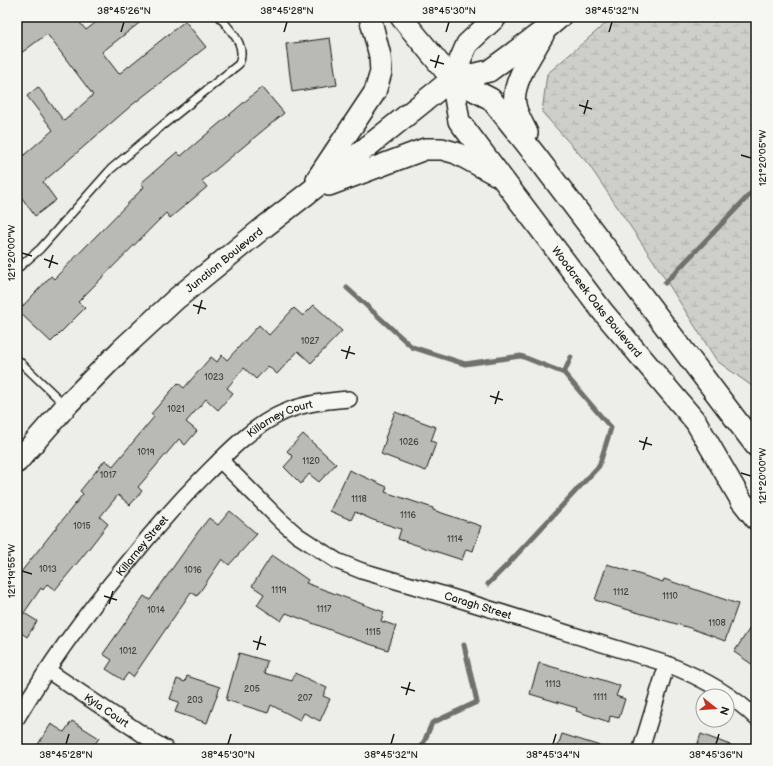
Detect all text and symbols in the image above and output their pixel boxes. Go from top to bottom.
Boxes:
text: 38°45'26"N [97,5,151,17]
text: 38°45'28"N [260,5,314,17]
text: 38°45'30"N [422,5,476,17]
text: 38°45'32"N [585,5,639,17]
text: 121°20'05"W [757,130,769,186]
text: 121°20'00"W [6,225,18,281]
street label: Junction Boulevard [183,225,265,295]
street label: Woodcreek Oaks Boulevard [549,244,645,360]
house number: 1027 [301,336,320,347]
house number: 1023 [204,372,224,383]
street label: Killarney Court [244,397,314,440]
house number: 1021 [167,404,185,415]
house number: 1026 [399,437,419,448]
house number: 1019 [137,447,155,458]
text: 121°20'00"W [757,448,769,504]
house number: 1120 [302,456,320,467]
house number: 1017 [100,470,117,481]
house number: 1118 [351,494,367,505]
house number: 1116 [400,510,416,521]
street label: Killarney Street [113,512,171,579]
house number: 1015 [73,521,91,532]
house number: 1114 [447,534,463,545]
text: 121°19'55"W [6,544,18,598]
house number: 1013 [39,564,57,575]
house number: 1016 [184,565,202,576]
house number: 1119 [271,585,287,596]
house number: 1112 [613,587,630,598]
street label: Caragh Street [443,589,514,622]
house number: 1110 [662,591,678,602]
house number: 1117 [317,604,332,615]
house number: 1014 [147,605,165,616]
house number: 1108 [708,618,726,629]
house number: 1115 [365,627,381,638]
house number: 1012 [119,646,137,657]
house number: 1113 [545,679,561,690]
house number: 205 [244,684,260,695]
north arrow [695,688,735,728]
street label: Kyla Court [82,691,132,730]
house number: 1111 [593,692,607,703]
house number: 207 [297,693,313,704]
house number: 203 [187,695,204,706]
text: N [717,705,732,717]
text: 38°45'28"N [39,749,93,761]
text: 38°45'30"N [201,749,255,761]
text: 38°45'32"N [364,749,418,761]
text: 38°45'34"N [526,749,580,761]
text: 38°45'36"N [689,749,743,761]

